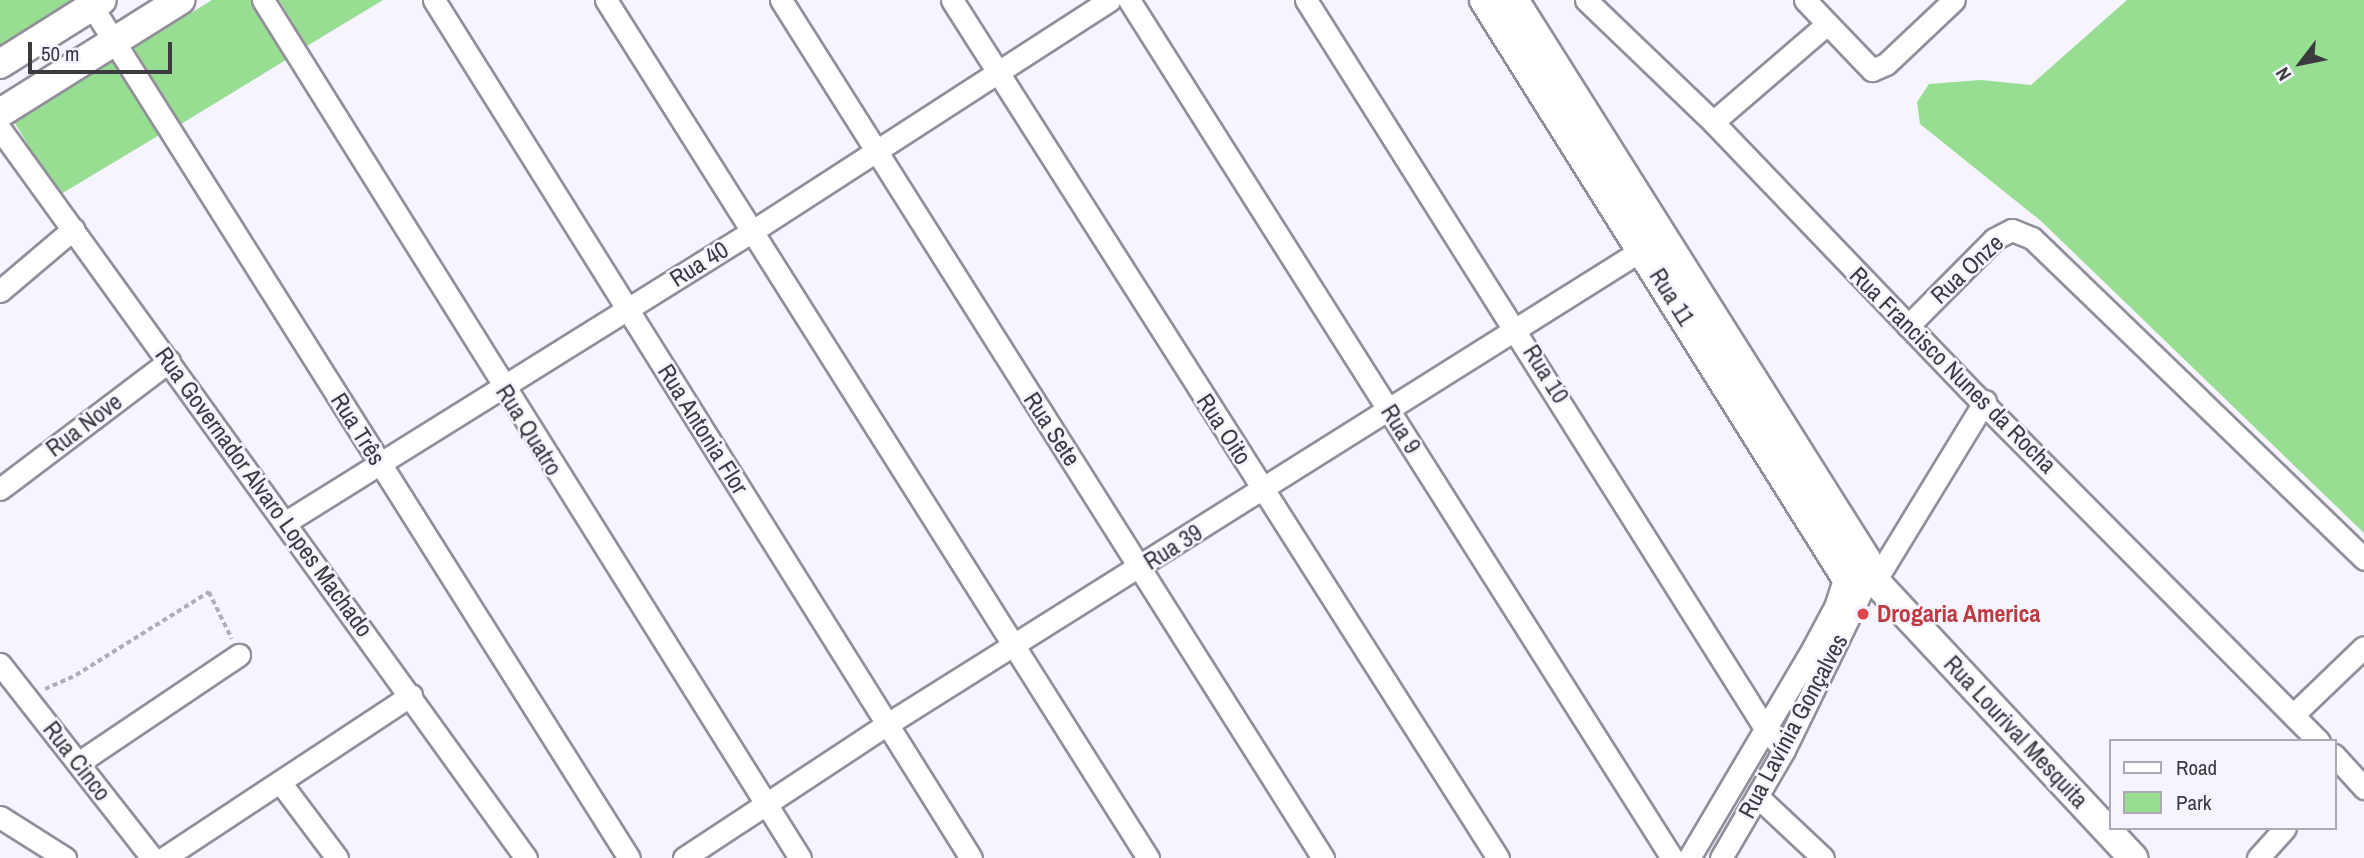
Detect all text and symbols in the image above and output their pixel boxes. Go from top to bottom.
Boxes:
scale bar [32,28,175,72]
north arrow [2266,28,2336,98]
text: 50 m [41,39,79,68]
text: N [2269,62,2297,86]
street label: Rua Onze [1925,228,2009,310]
street label: Rua 40 [664,235,734,293]
street label: Rua Francisco Nunes da Rocha [1844,261,2062,479]
street label: Rua 11 [1643,263,1701,331]
street label: Rua 10 [1517,339,1575,409]
street label: Rua Governador Alvaro Lopes Machado [149,341,379,643]
street label: Rua Antonia Flor [651,358,755,500]
street label: Rua Quatro [490,379,568,481]
street label: Rua Nove [40,387,128,463]
street label: Rua Três [325,387,391,471]
street label: Rua Sete [1018,387,1086,471]
street label: Rua Oito [1190,388,1258,470]
street label: Rua 9 [1375,399,1427,459]
street label: Rua 39 [1138,518,1208,576]
place label: Drogaria America [1877,600,2041,628]
marker: Drogaria America [1855,606,1871,622]
street label: Rua Lavínia Gonçalves [1732,629,1854,823]
street label: Rua Lourival Mesquita [1938,650,2094,814]
street label: Rua Cinco [37,716,117,806]
legend [2108,739,2336,830]
text: Road [2176,753,2217,782]
text: Park [2176,788,2211,817]

